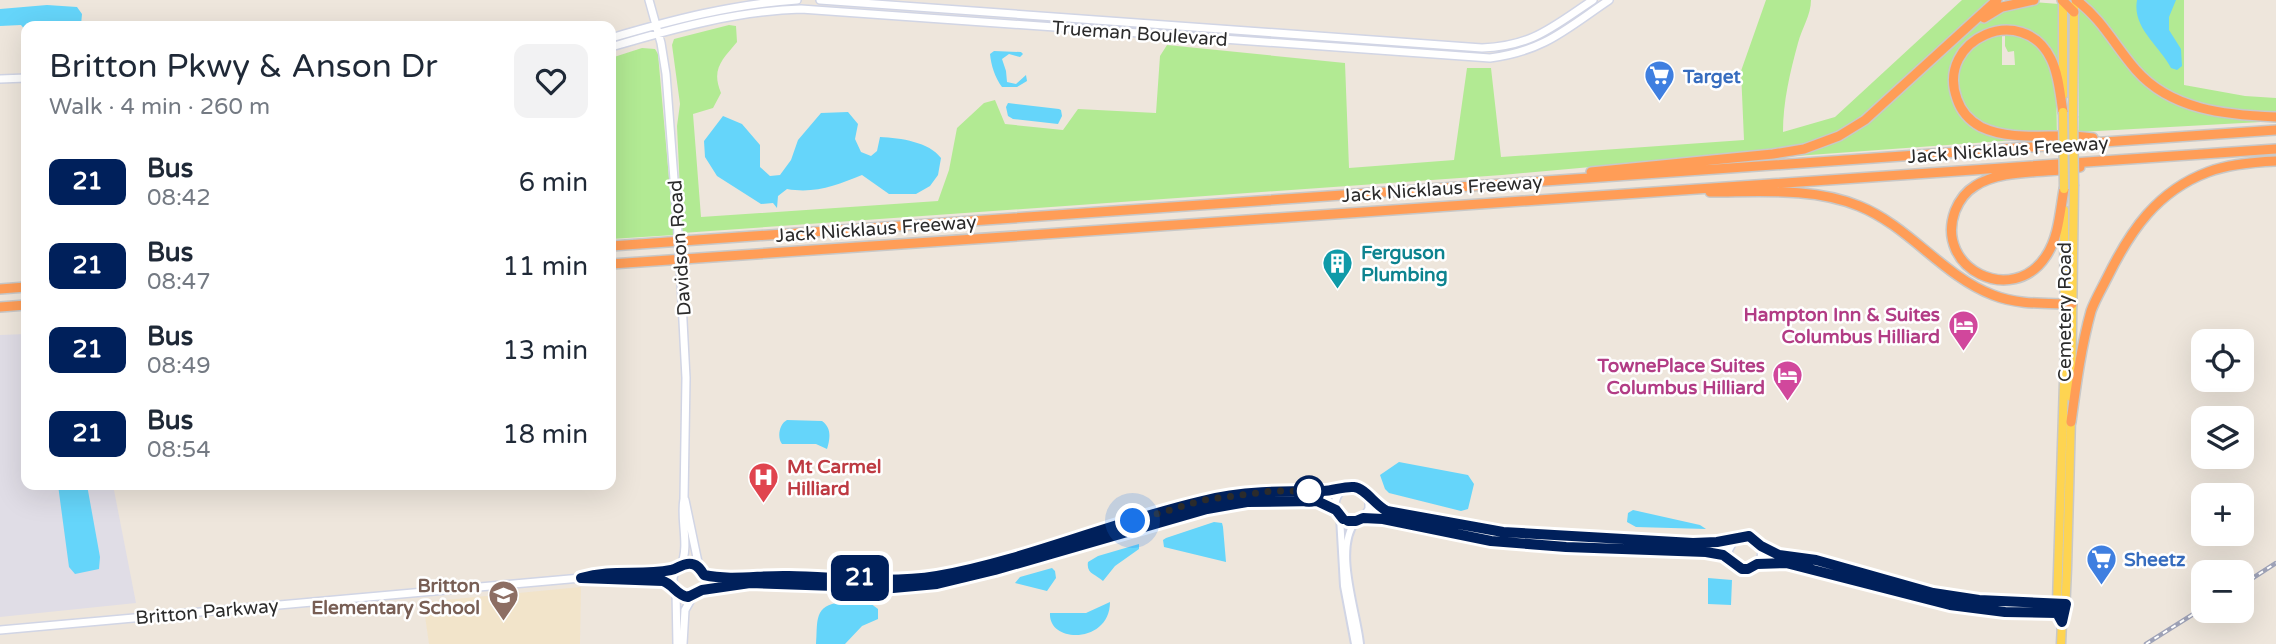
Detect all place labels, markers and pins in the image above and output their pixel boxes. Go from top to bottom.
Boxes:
supermarket icon: Target [1643,59,1677,103]
place label: Target [1682,66,1741,89]
place label: Ferguson Plumbing [1361,242,1448,287]
building icon: Ferguson Plumbing [1321,246,1355,290]
place label: Hampton Inn & Suites Columbus Hilliard [1743,304,1940,348]
hotel icon: Hampton Inn & Suites Columbus Hilliard [1946,308,1980,352]
place label: TownePlace Suites Columbus Hilliard [1596,355,1765,399]
hotel icon: TownePlace Suites Columbus Hilliard [1771,359,1805,403]
place label: Mt Carmel Hilliard [787,456,881,500]
hospital icon: Mt Carmel Hilliard [747,460,781,504]
unlabelled marker [1294,476,1324,506]
supermarket icon: Sheetz [2084,542,2118,586]
place label: Sheetz [2124,549,2186,571]
place label: Britton Elementary School [311,575,480,620]
school or university icon: Britton Elementary School [486,579,520,623]

